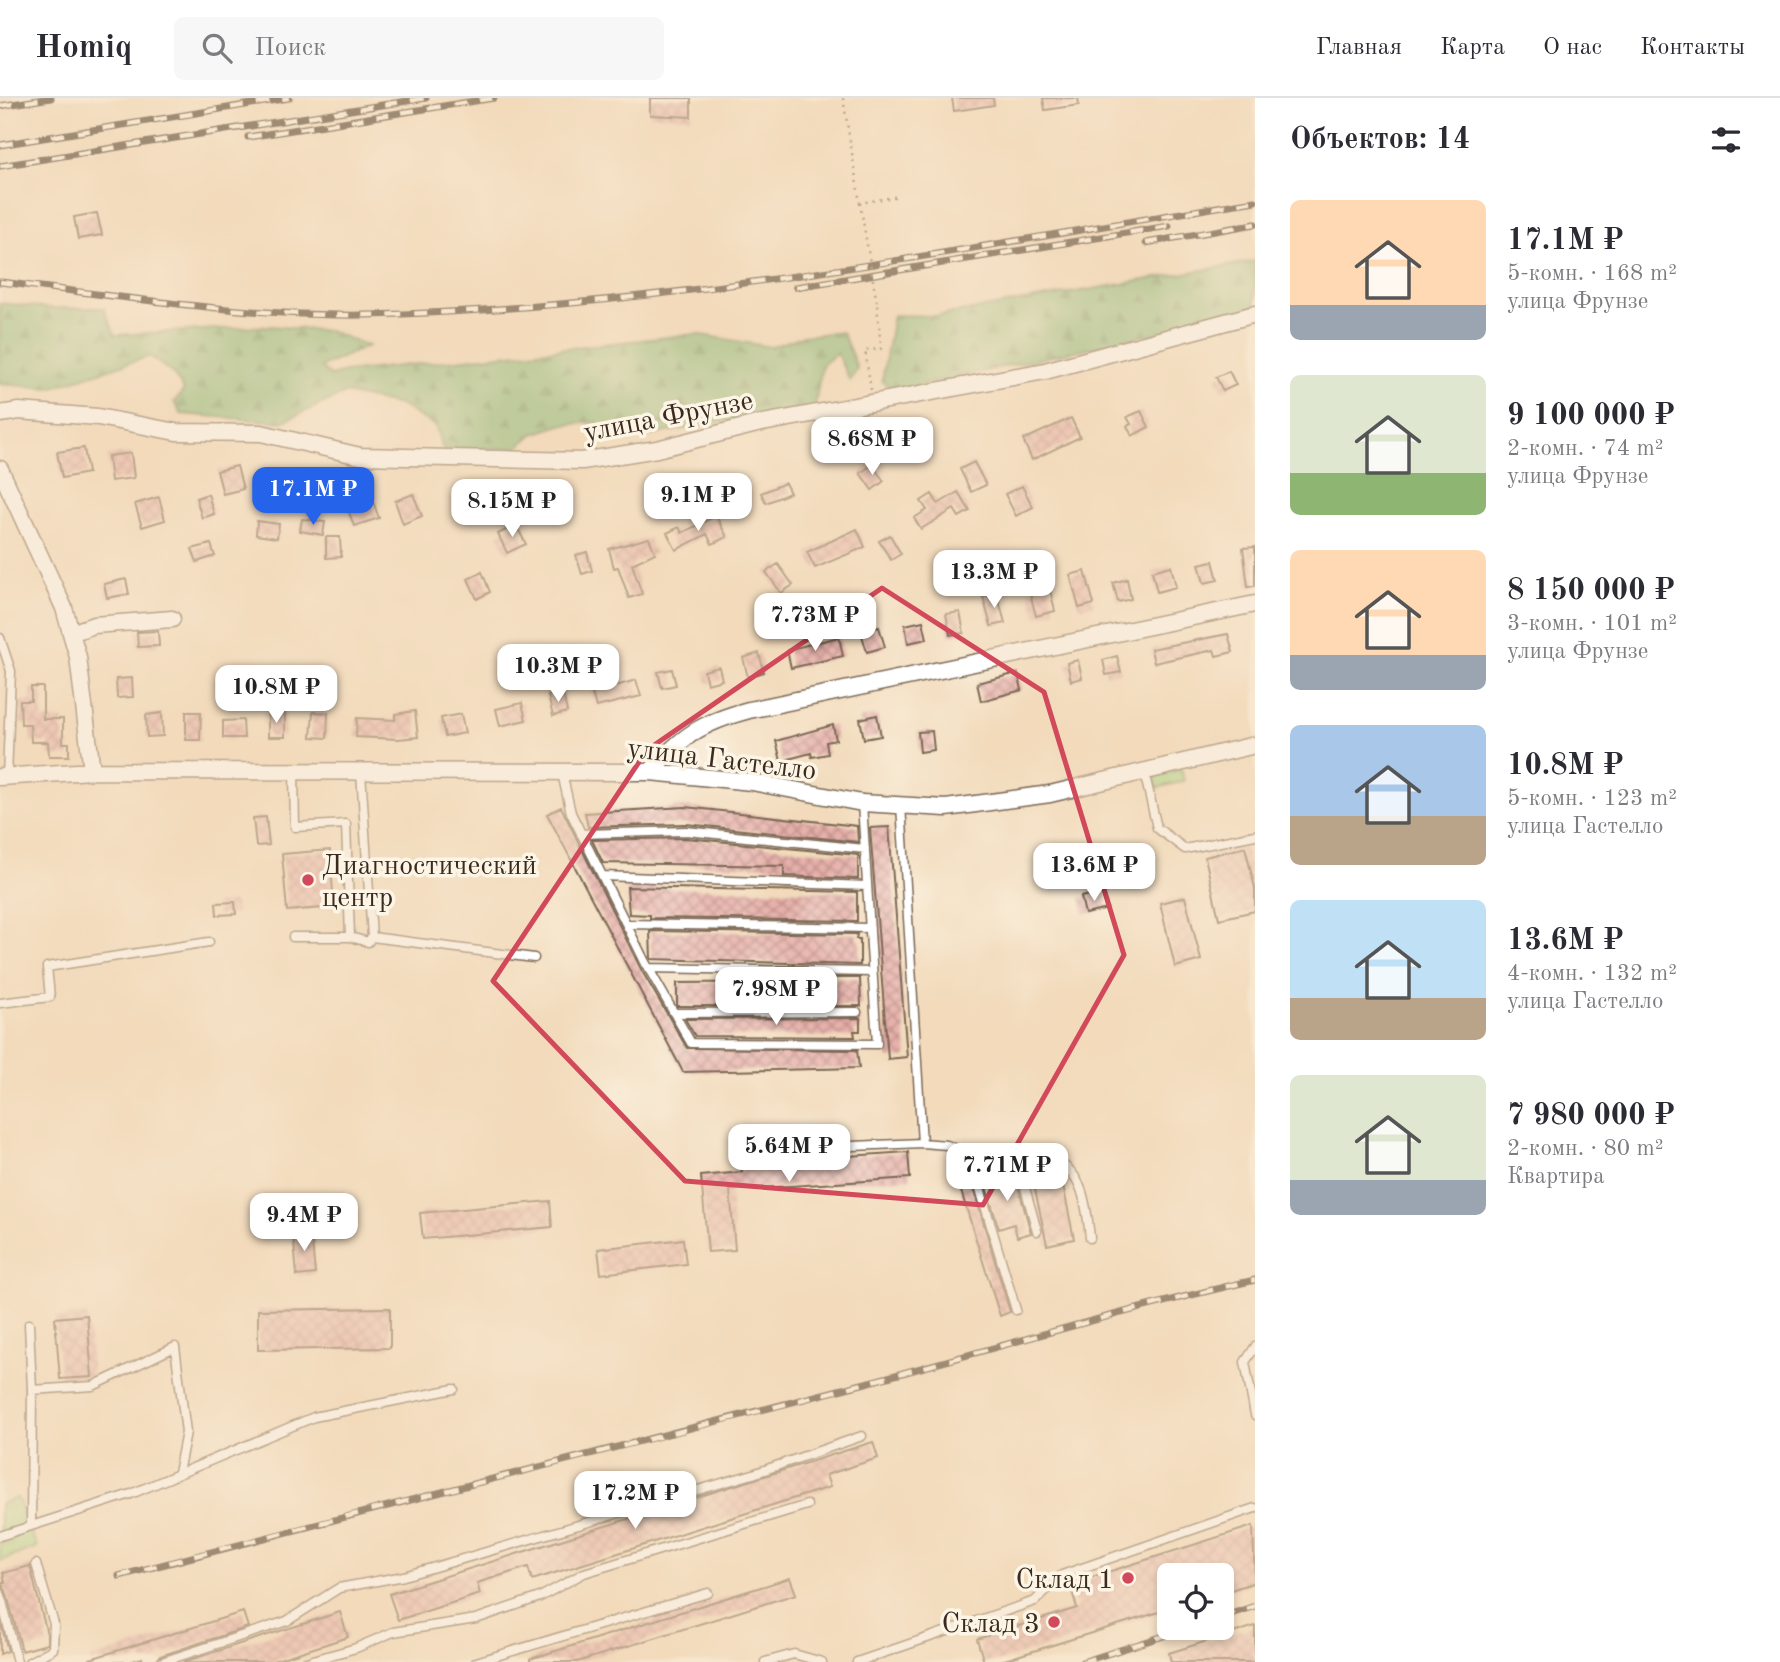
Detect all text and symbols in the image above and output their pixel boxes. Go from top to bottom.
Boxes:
search box [174,17,664,80]
icon: search [198,29,236,67]
text: Homiq [35,32,132,65]
text: Поиск [254,35,326,61]
text: Главная [1316,36,1402,60]
text: Карта [1440,36,1505,60]
text: О нас [1543,36,1602,60]
text: Контакты [1640,36,1745,60]
icon: filters [1707,121,1745,159]
text: Объектов: 14 [1290,125,1470,155]
text: 17.1M ₽ [1507,226,1624,256]
icon: home [1346,228,1430,312]
text: 5-комн. · 168 m² [1507,262,1677,285]
text: улица Фрунзе [1507,290,1648,313]
street label: улица Фрунзе [581,388,756,448]
text: 9 100 000 ₽ [1507,401,1675,431]
icon: home [1346,403,1430,487]
pin: 8.68M ₽ [807,418,937,477]
text: 8.68M ₽ [827,428,917,451]
text: 2-комн. · 74 m² [1507,437,1664,460]
text: улица Фрунзе [1507,465,1648,488]
pin: 17.1M ₽ [248,468,378,527]
pin: 9.1M ₽ [641,474,755,533]
text: 17.1M ₽ [268,478,358,501]
pin: 8.15M ₽ [447,480,577,539]
text: 9.1M ₽ [660,484,736,507]
text: 8.15M ₽ [467,490,557,513]
pin: 13.3M ₽ [929,550,1059,610]
text: 13.3M ₽ [949,561,1039,584]
text: 8 150 000 ₽ [1507,576,1675,606]
icon: home [1346,578,1430,662]
pin: 7.73M ₽ [750,594,880,653]
text: 7.73M ₽ [770,604,860,627]
text: 3-комн. · 101 m² [1507,612,1677,635]
text: улица Фрунзе [1507,640,1648,663]
pin: 10.3M ₽ [493,644,623,704]
text: 10.3M ₽ [513,655,603,678]
pin: 10.8M ₽ [211,666,341,725]
text: 10.8M ₽ [231,676,321,699]
street label: улица Гастелло [625,735,818,786]
text: 10.8M ₽ [1507,751,1624,781]
icon: home [1346,753,1430,837]
text: 5-комн. · 123 m² [1507,787,1677,810]
text: улица Гастелло [1507,815,1663,838]
pin: 13.6M ₽ [1029,844,1159,903]
place label: Диагностический центр [322,853,537,913]
text: 13.6M ₽ [1049,854,1139,877]
marker: Диагностический центр [300,872,316,888]
text: 13.6M ₽ [1507,926,1624,956]
icon: home [1346,928,1430,1012]
text: 4-комн. · 132 m² [1507,962,1677,985]
pin: 7.98M ₽ [711,968,841,1027]
text: 7.98M ₽ [731,978,821,1001]
text: улица Гастелло [1507,990,1663,1013]
text: 7 980 000 ₽ [1507,1101,1675,1131]
icon: home [1346,1103,1430,1187]
pin: 5.64M ₽ [724,1124,854,1184]
text: 5.64M ₽ [744,1135,834,1158]
text: 2-комн. · 80 m² [1507,1137,1664,1160]
pin: 7.71M ₽ [942,1144,1072,1203]
text: 7.71M ₽ [962,1154,1052,1177]
text: Квартира [1507,1165,1605,1188]
pin: 9.4M ₽ [247,1194,361,1253]
text: 9.4M ₽ [266,1204,342,1227]
pin: 17.2M ₽ [570,1472,700,1531]
text: 17.2M ₽ [590,1482,680,1505]
map controls [1157,1563,1234,1640]
button: locate [1157,1563,1234,1640]
place label: Склад 1 [1015,1567,1114,1595]
marker: Склад 1 [1120,1570,1136,1586]
place label: Склад 3 [941,1611,1040,1639]
marker: Склад 3 [1046,1614,1062,1630]

